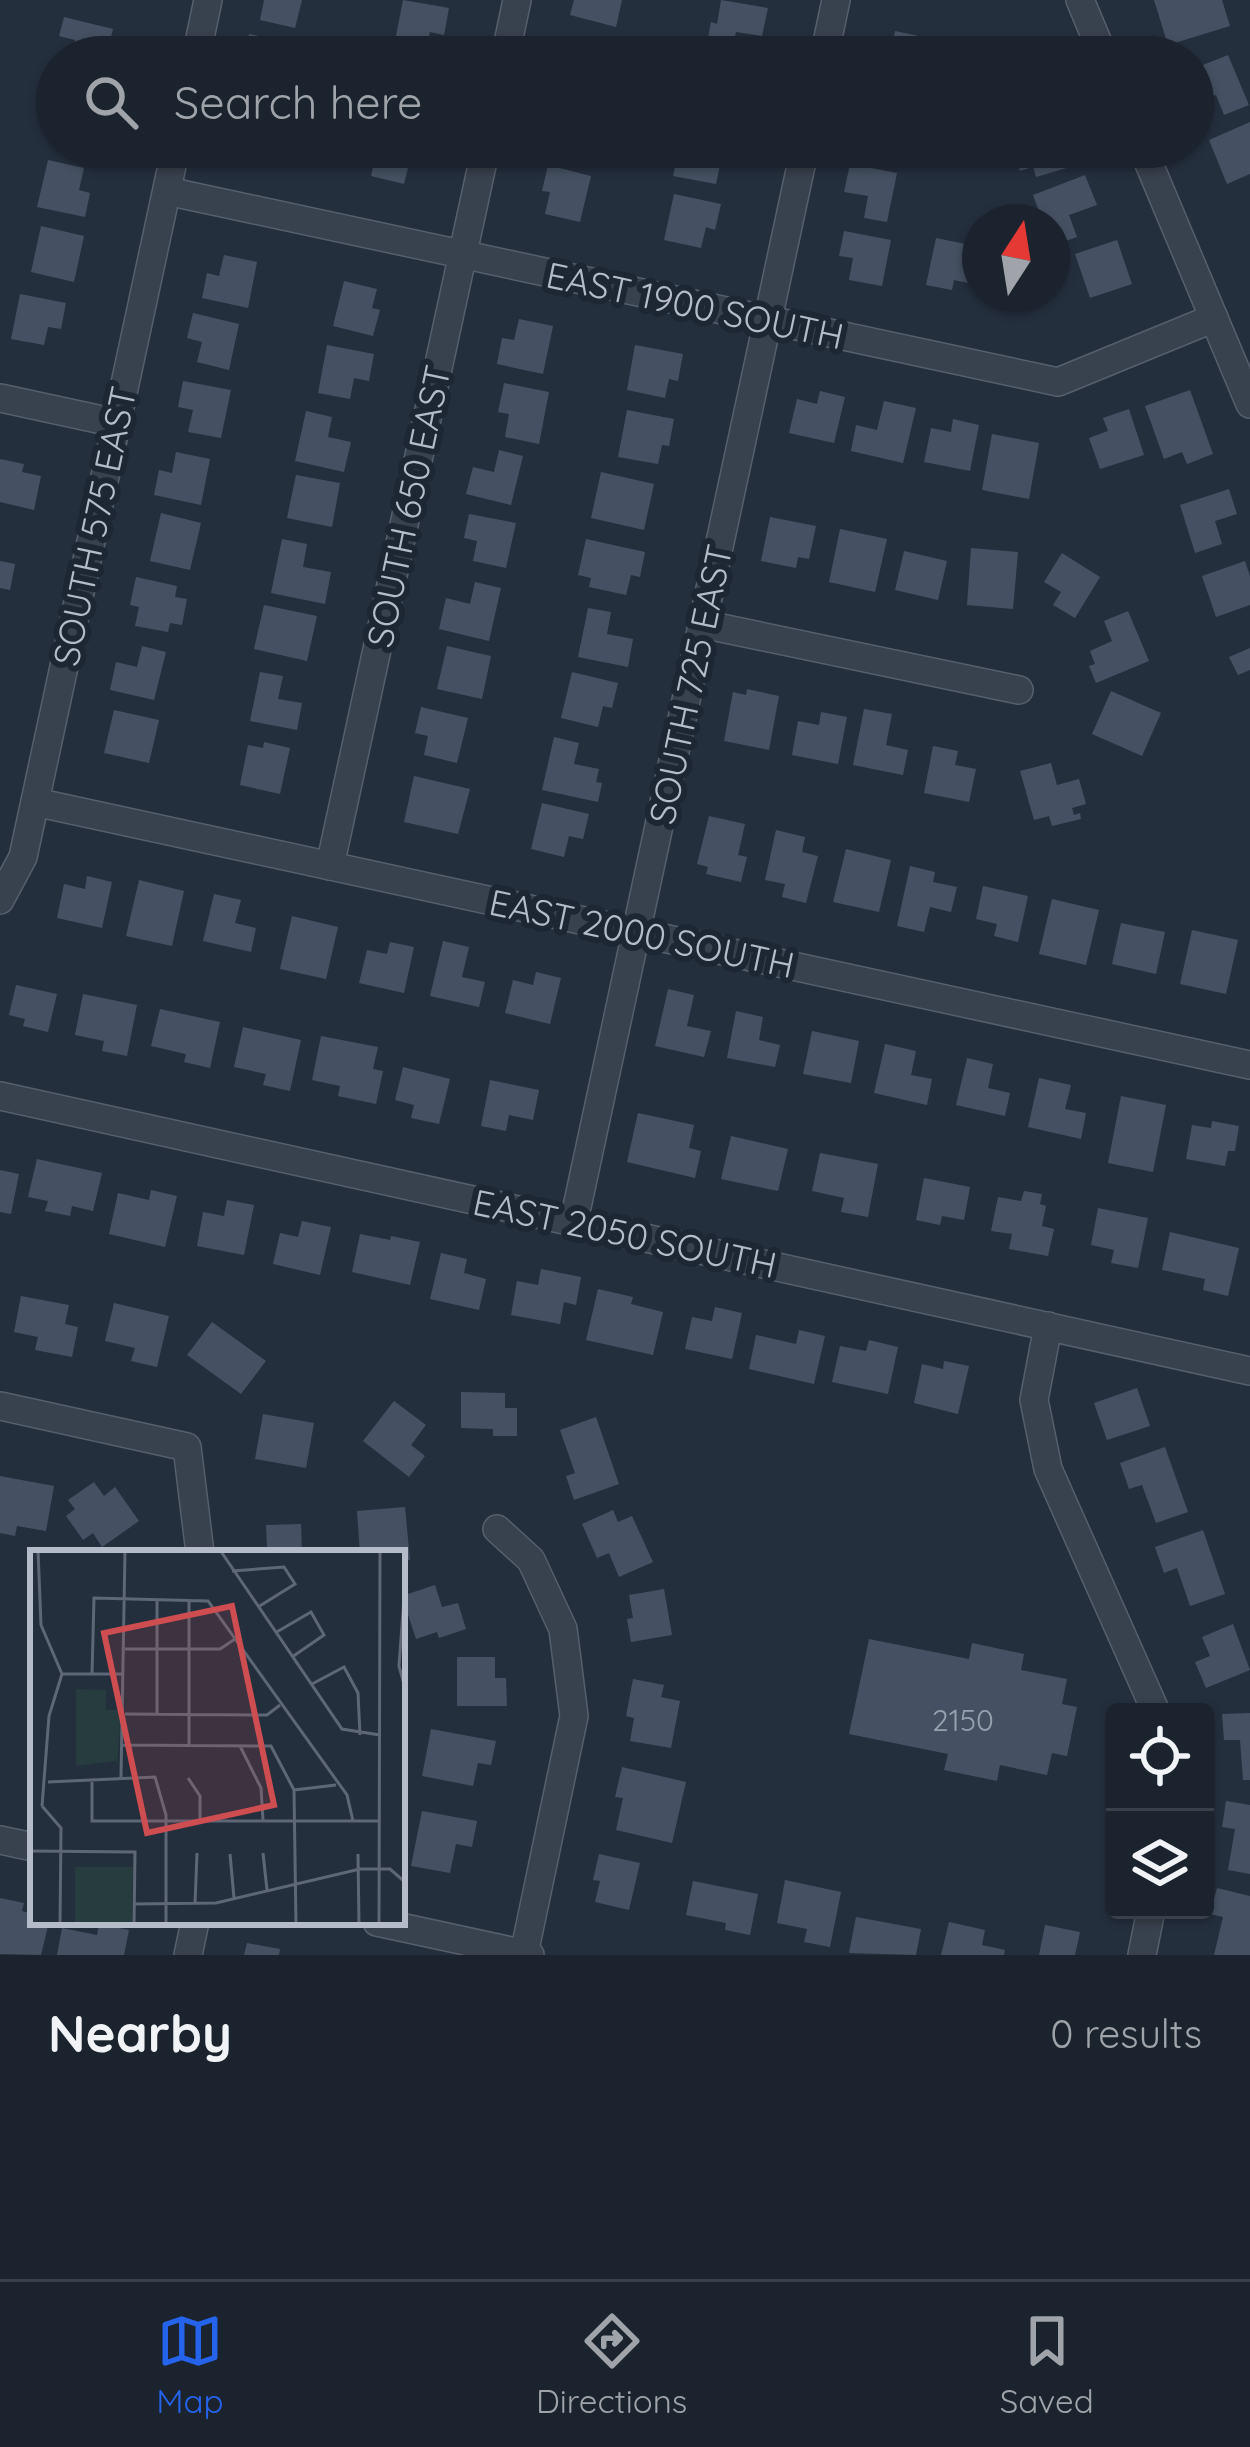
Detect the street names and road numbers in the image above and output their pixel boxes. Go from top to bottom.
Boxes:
street label: EAST 1900 SOUTH [542,252,848,358]
street label: SOUTH 650 EAST [356,361,460,651]
street label: SOUTH 575 EAST [42,382,146,670]
street label: SOUTH 725 EAST [638,540,742,828]
street label: EAST 2000 SOUTH [485,879,799,987]
street label: EAST 2050 SOUTH [469,1179,781,1287]

